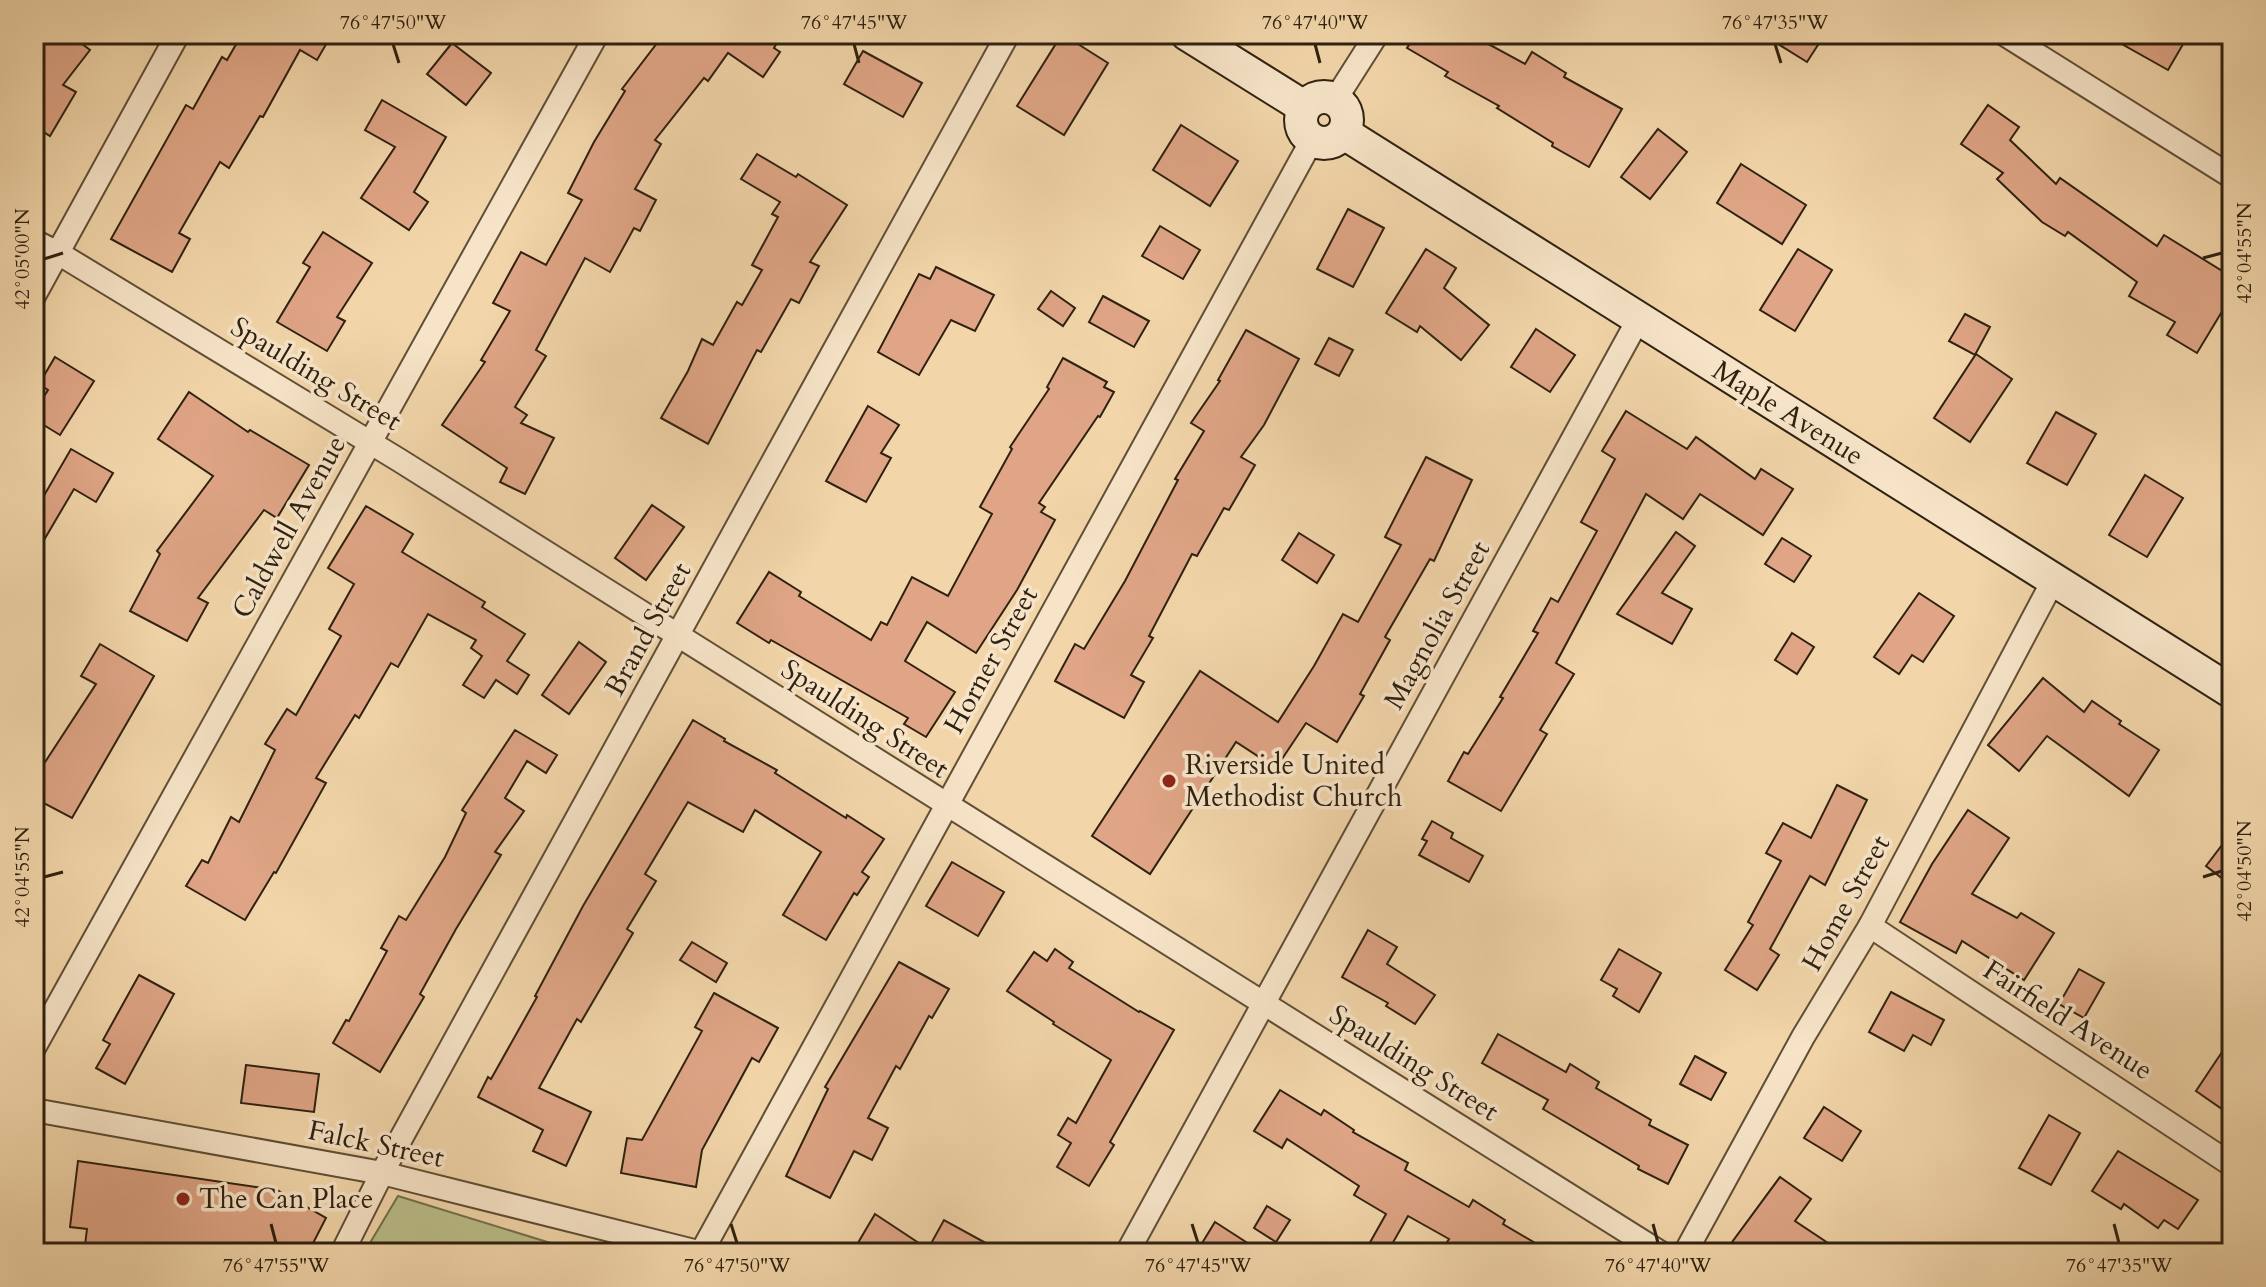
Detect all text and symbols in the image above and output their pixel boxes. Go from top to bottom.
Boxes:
text: 76°47'50"W [340,9,447,36]
text: 76°47'45"W [801,9,908,36]
text: 76°47'40"W [1262,9,1369,36]
text: 76°47'35"W [1722,9,1829,36]
text: 42°04'55"N [2231,202,2258,304]
text: 42°05'00"N [9,208,36,310]
street label: Spaulding Street [224,308,409,440]
street label: Maple Avenue [1705,351,1871,475]
street label: Caldwell Avenue [223,429,355,625]
street label: Magnolia Street [1375,534,1499,716]
street label: Brand Street [596,555,700,703]
street label: Horner Street [935,580,1047,740]
street label: Spaulding Street [774,651,956,788]
place label: Riverside United Methodist Church [1185,746,1402,816]
marker: Riverside United Methodist Church [1160,772,1178,790]
text: 42°04'50"N [2231,820,2258,922]
text: 42°04'55"N [9,826,36,928]
street label: Home Street [1793,828,1899,978]
street label: Fairfield Avenue [1976,951,2160,1089]
street label: Spaulding Street [1322,996,1506,1130]
street label: Falck Street [305,1111,448,1177]
place label: The Can Place [199,1180,373,1218]
marker: The Can Place [174,1190,192,1208]
text: 76°47'55"W [223,1252,330,1279]
text: 76°47'50"W [684,1252,791,1279]
text: 76°47'45"W [1145,1252,1252,1279]
text: 76°47'40"W [1605,1252,1712,1279]
text: 76°47'35"W [2066,1252,2173,1279]

